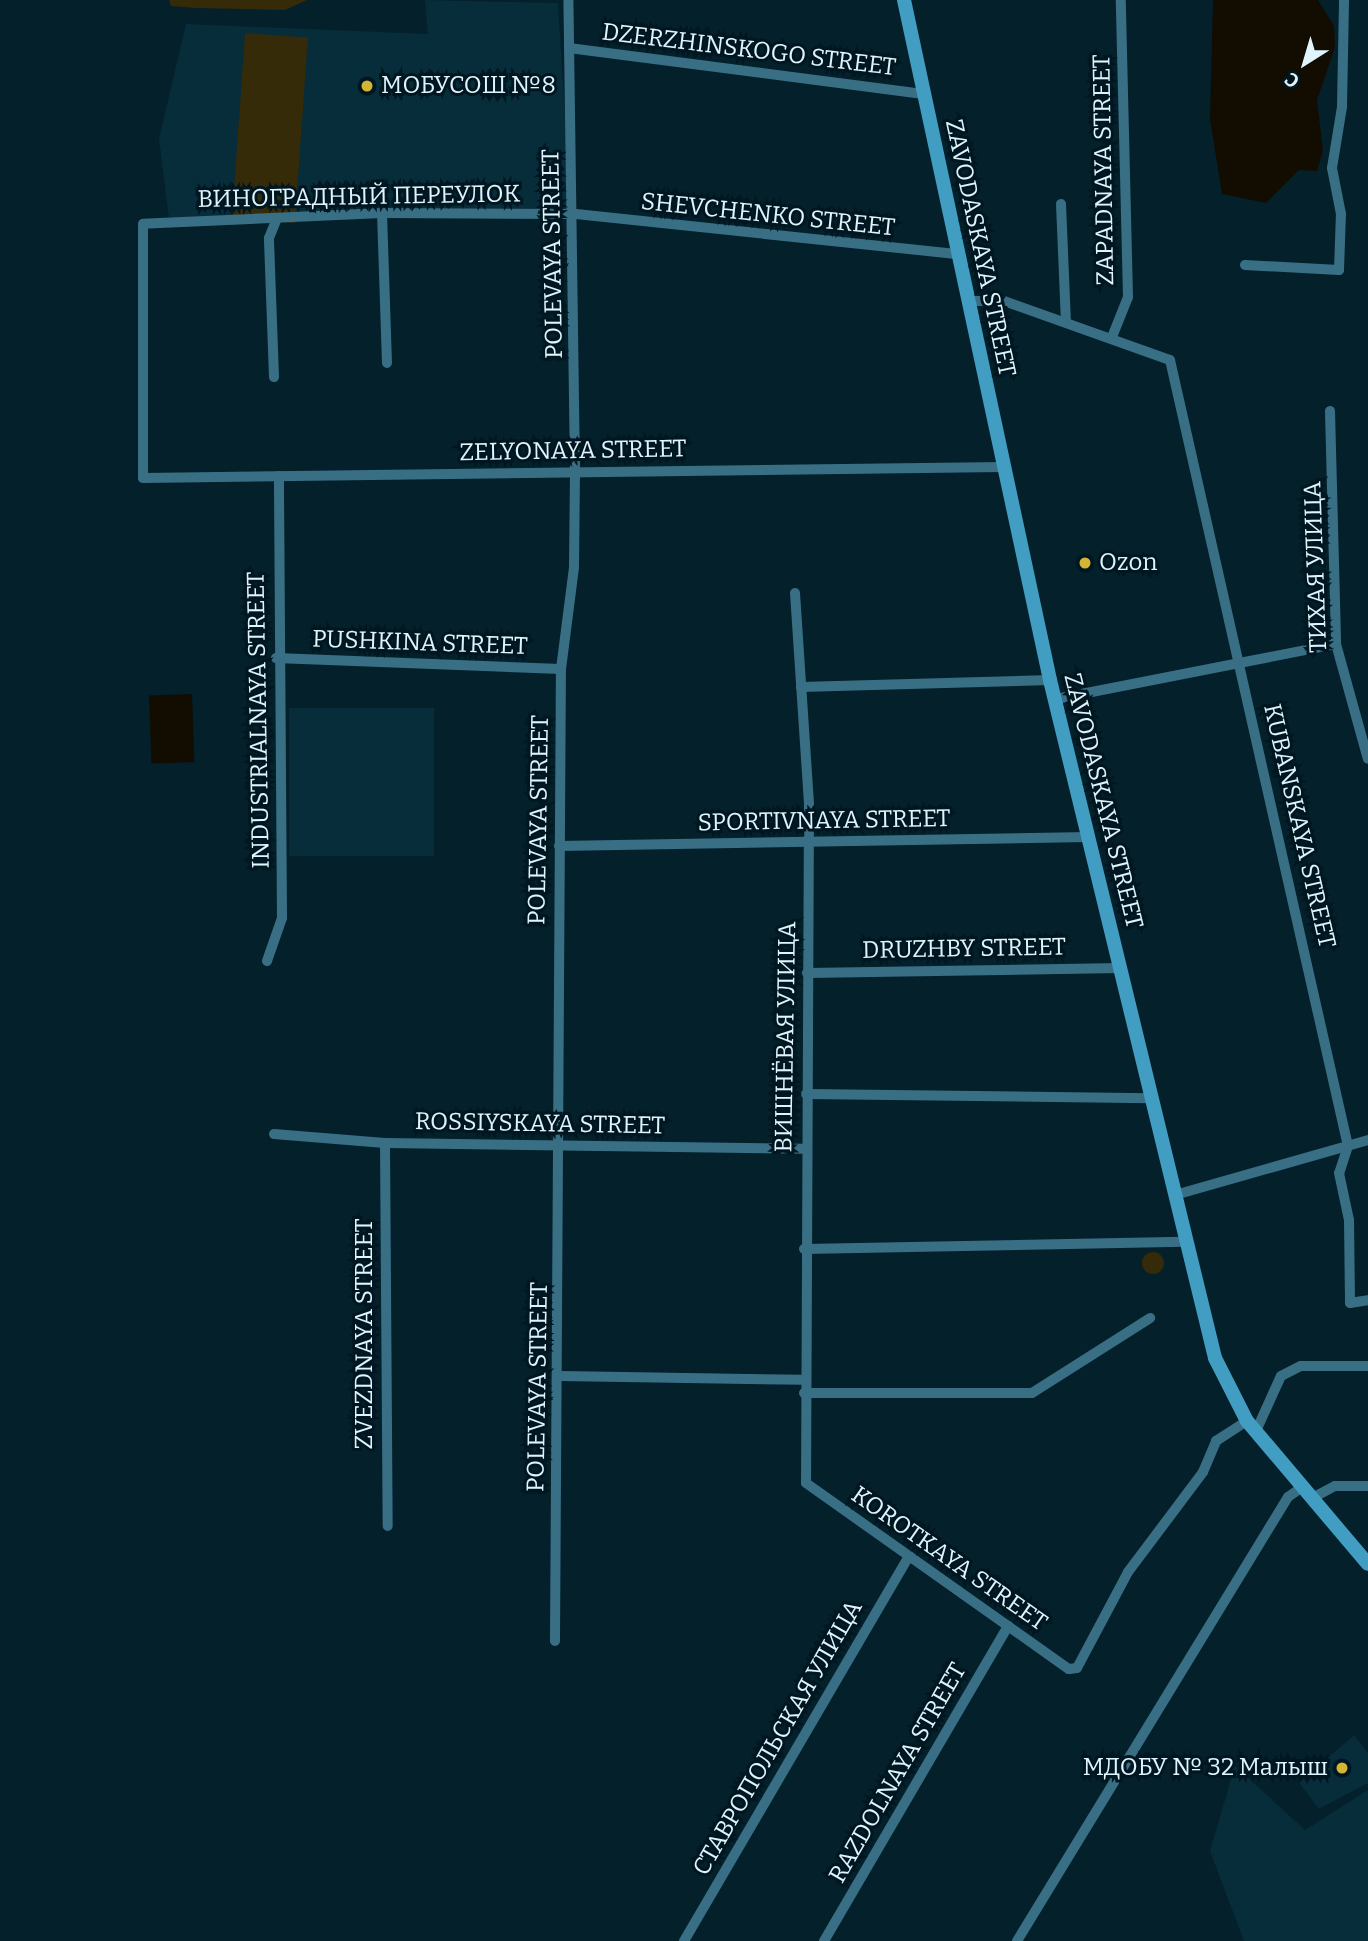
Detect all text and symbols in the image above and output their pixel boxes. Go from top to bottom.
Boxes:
street label: DZERZHINSKOGO STREET [600,18,898,82]
north arrow [1270,28,1340,98]
street label: ZAPADNAYA STREET [1088,54,1120,286]
text: С [1280,67,1304,93]
place label: МОБУСОШ №8 [381,72,556,100]
marker: МОБУСОШ №8 [359,78,375,94]
street label: ZAVODASKAYA STREET [939,117,1021,379]
street label: POLEVAYA STREET [537,149,569,359]
street label: ВИНОГРАДНЫЙ ПЕРЕУЛОК [197,180,521,214]
street label: SHEVCHENKO STREET [639,187,897,243]
street label: ZELYONAYA STREET [459,435,687,467]
street label: ТИХАЯ УЛИЦА [1299,481,1333,653]
place label: Ozon [1099,549,1157,577]
marker: Ozon [1077,555,1093,571]
street label: INDUSTRIALNAYA STREET [242,571,276,869]
street label: PUSHKINA STREET [312,625,528,661]
street label: ZAVODASKAYA STREET [1057,670,1149,932]
street label: KUBANSKAYA STREET [1257,701,1341,951]
street label: POLEVAYA STREET [523,715,555,925]
street label: SPORTIVNAYA STREET [697,804,951,838]
street label: ВИШНЁВАЯ УЛИЦА [770,921,802,1153]
street label: DRUZHBY STREET [862,933,1066,965]
street label: ROSSIYSKAYA STREET [415,1107,665,1141]
street label: ZVEZDNAYA STREET [351,1219,379,1449]
street label: POLEVAYA STREET [522,1282,554,1492]
street label: KOROTKAYA STREET [846,1481,1052,1637]
street label: СТАВРОПОЛЬСКАЯ УЛИЦА [687,1595,869,1881]
street label: RAZDOLNAYA STREET [823,1658,973,1888]
place label: МДОБУ № 32 Малыш [1083,1754,1328,1782]
marker: МДОБУ № 32 Малыш [1334,1760,1350,1776]

